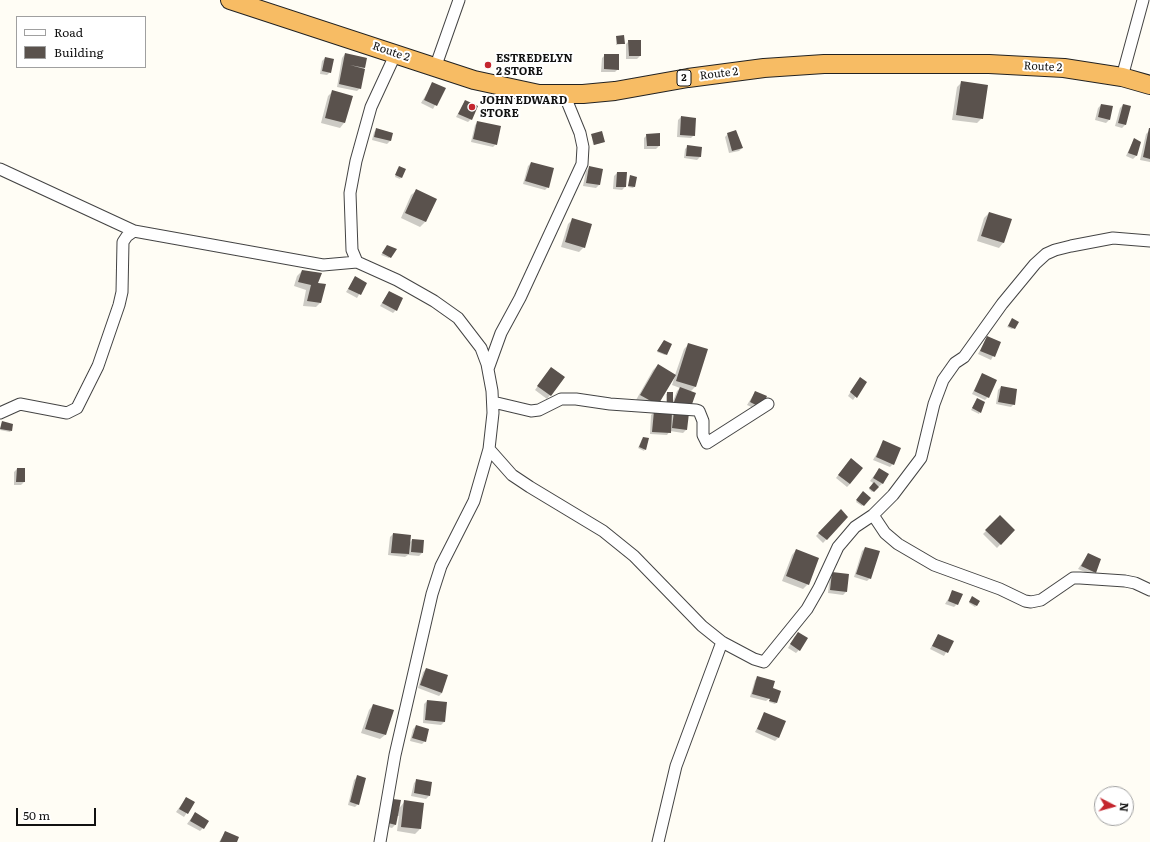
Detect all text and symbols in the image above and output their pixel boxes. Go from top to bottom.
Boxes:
legend [16,16,146,68]
text: Road [54,23,83,41]
street label: Route 2 [371,39,411,65]
text: Building [54,43,103,61]
place label: ESTREDELYN 2 STORE [496,52,573,78]
street label: Route 2 [1023,59,1063,75]
marker: ESTREDELYN 2 STORE [483,60,493,70]
street label: Route 2 [699,65,739,83]
road number: 2 [677,70,691,86]
place label: JOHN EDWARD STORE [480,94,567,120]
marker: JOHN EDWARD STORE [467,102,477,112]
north arrow [1094,786,1134,826]
scale bar [18,800,98,826]
text: N [1117,802,1133,813]
text: 50 m [23,806,50,824]

